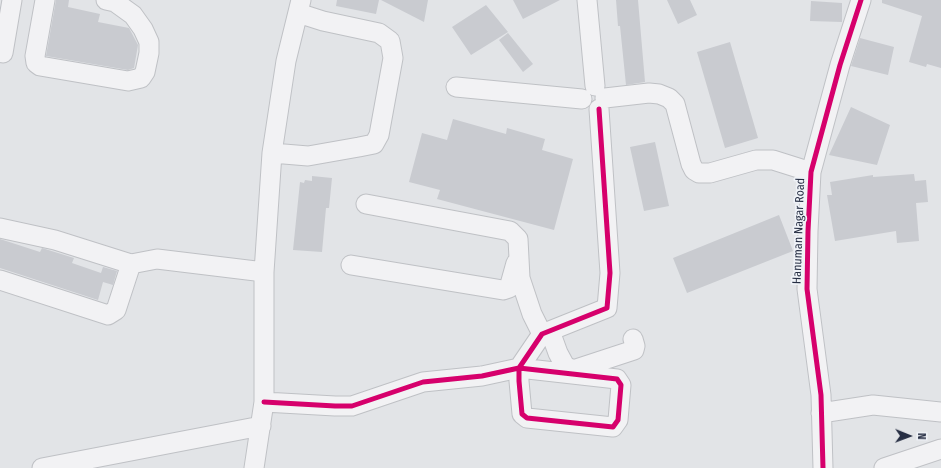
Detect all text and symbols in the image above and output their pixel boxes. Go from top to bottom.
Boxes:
street label: Hanuman Nagar Road [790,178,808,284]
north arrow [889,416,929,456]
text: N [915,433,928,440]

